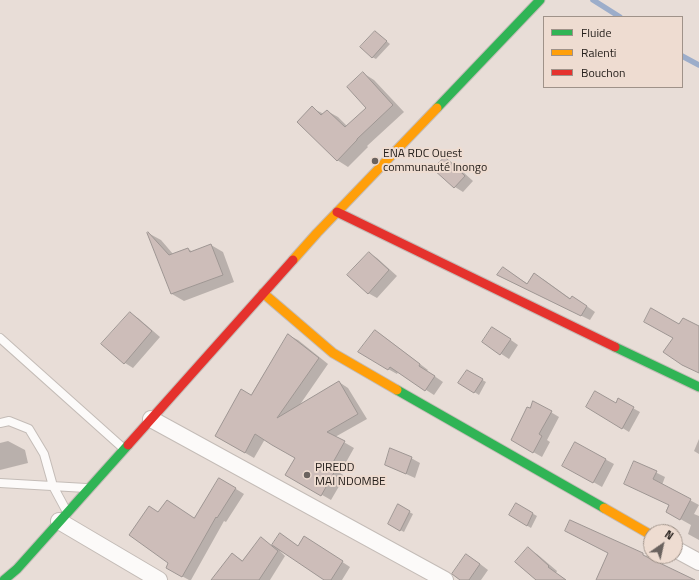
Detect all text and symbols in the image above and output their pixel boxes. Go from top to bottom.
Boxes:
legend [543,16,683,88]
text: Fluide [581,23,612,42]
text: Ralenti [581,43,616,62]
text: Bouchon [581,63,626,82]
place label: ENA RDC Ouest communauté Inongo [383,147,487,175]
marker: ENA RDC Ouest communauté Inongo [370,156,380,166]
place label: PIREDD MAI NDOMBE [315,461,386,489]
marker: PIREDD MAI NDOMBE [302,470,312,480]
north arrow [643,524,683,564]
text: N [662,526,677,544]

